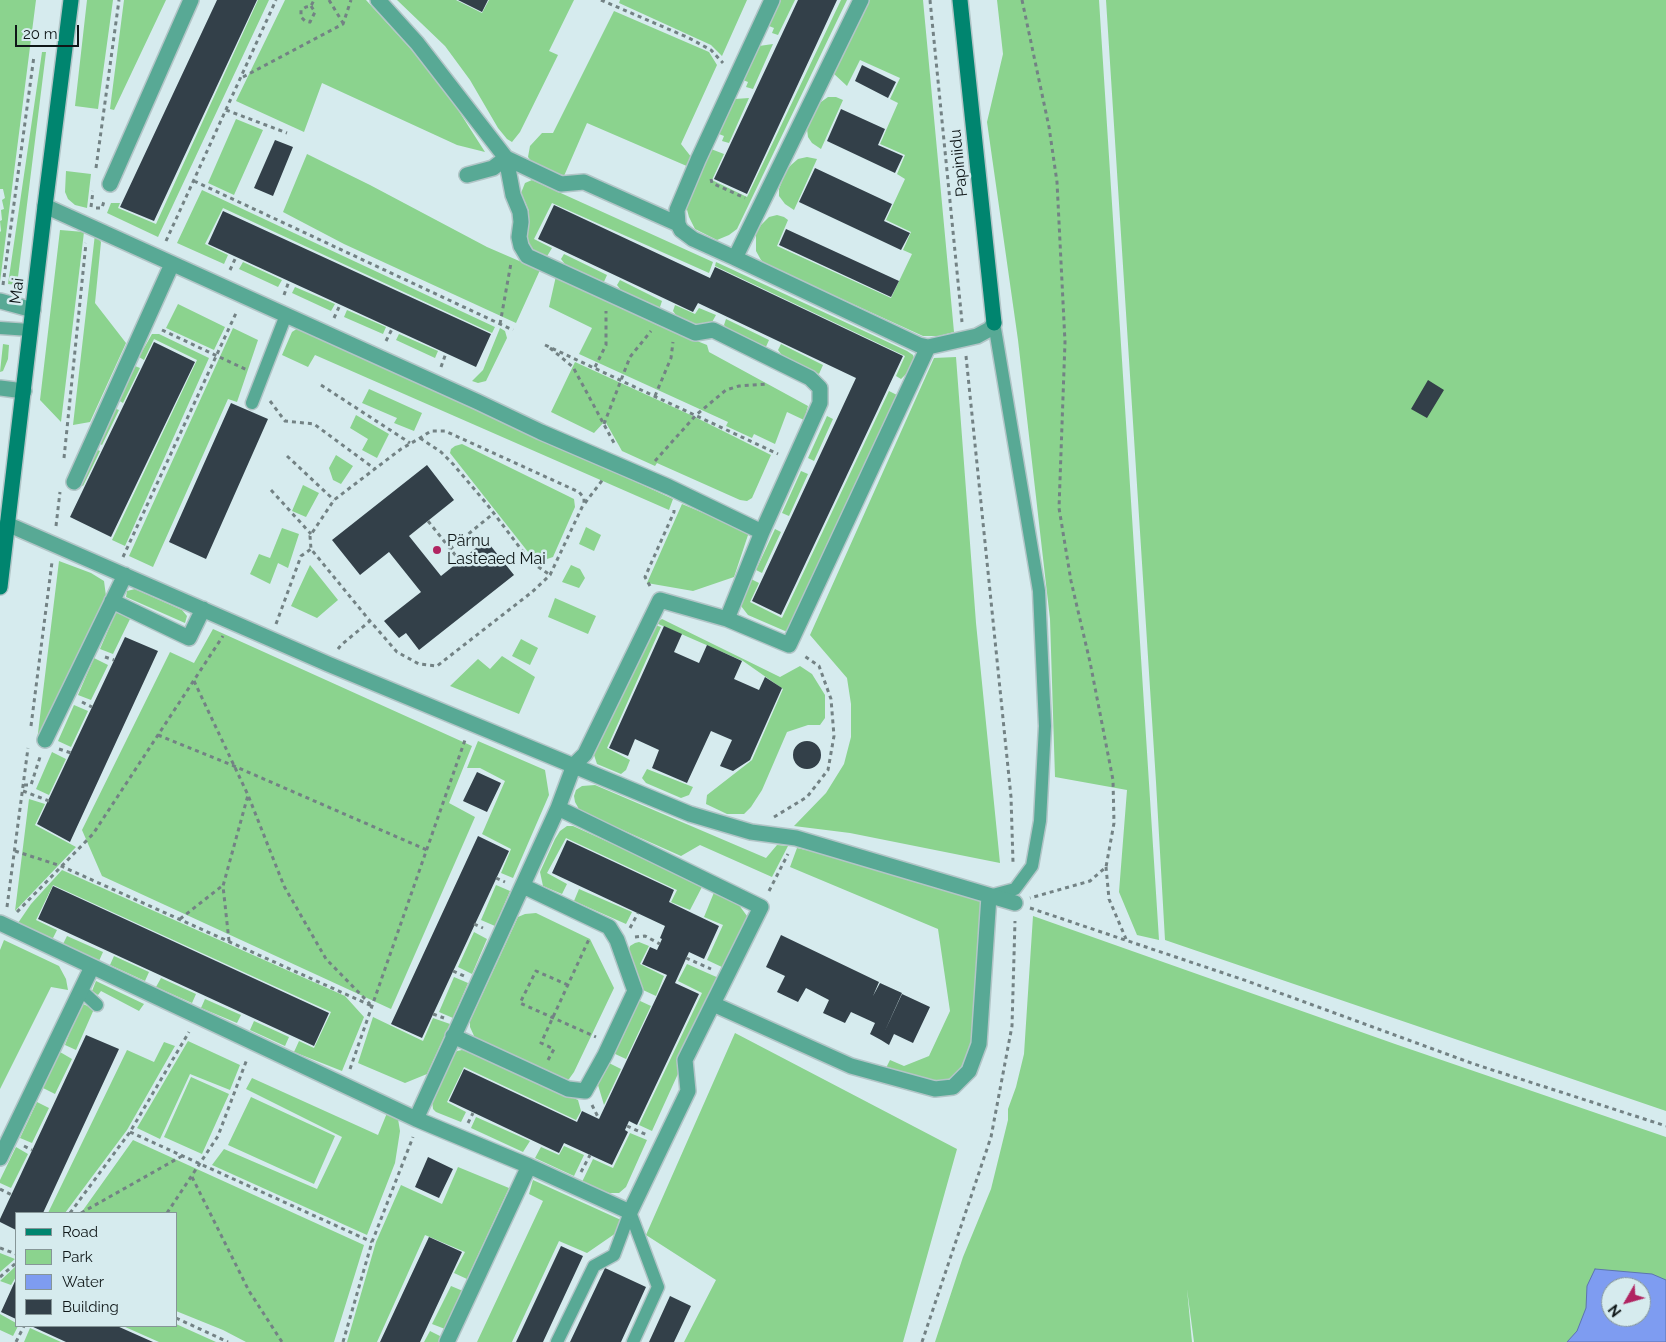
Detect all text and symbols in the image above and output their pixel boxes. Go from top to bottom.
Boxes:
scale bar [18,15,81,47]
text: 20 m [23,25,58,43]
street label: Papiniidu [946,128,972,198]
street label: Mai [6,277,28,305]
place label: Pärnu Lasteaed Mai [447,531,546,569]
marker: Pärnu Lasteaed Mai [431,544,443,556]
legend [15,1212,178,1327]
text: Road [62,1223,98,1241]
text: Park [62,1248,93,1266]
text: Water [62,1273,104,1291]
north arrow [1601,1277,1651,1327]
text: Building [62,1298,119,1316]
text: N [1605,1301,1625,1320]

